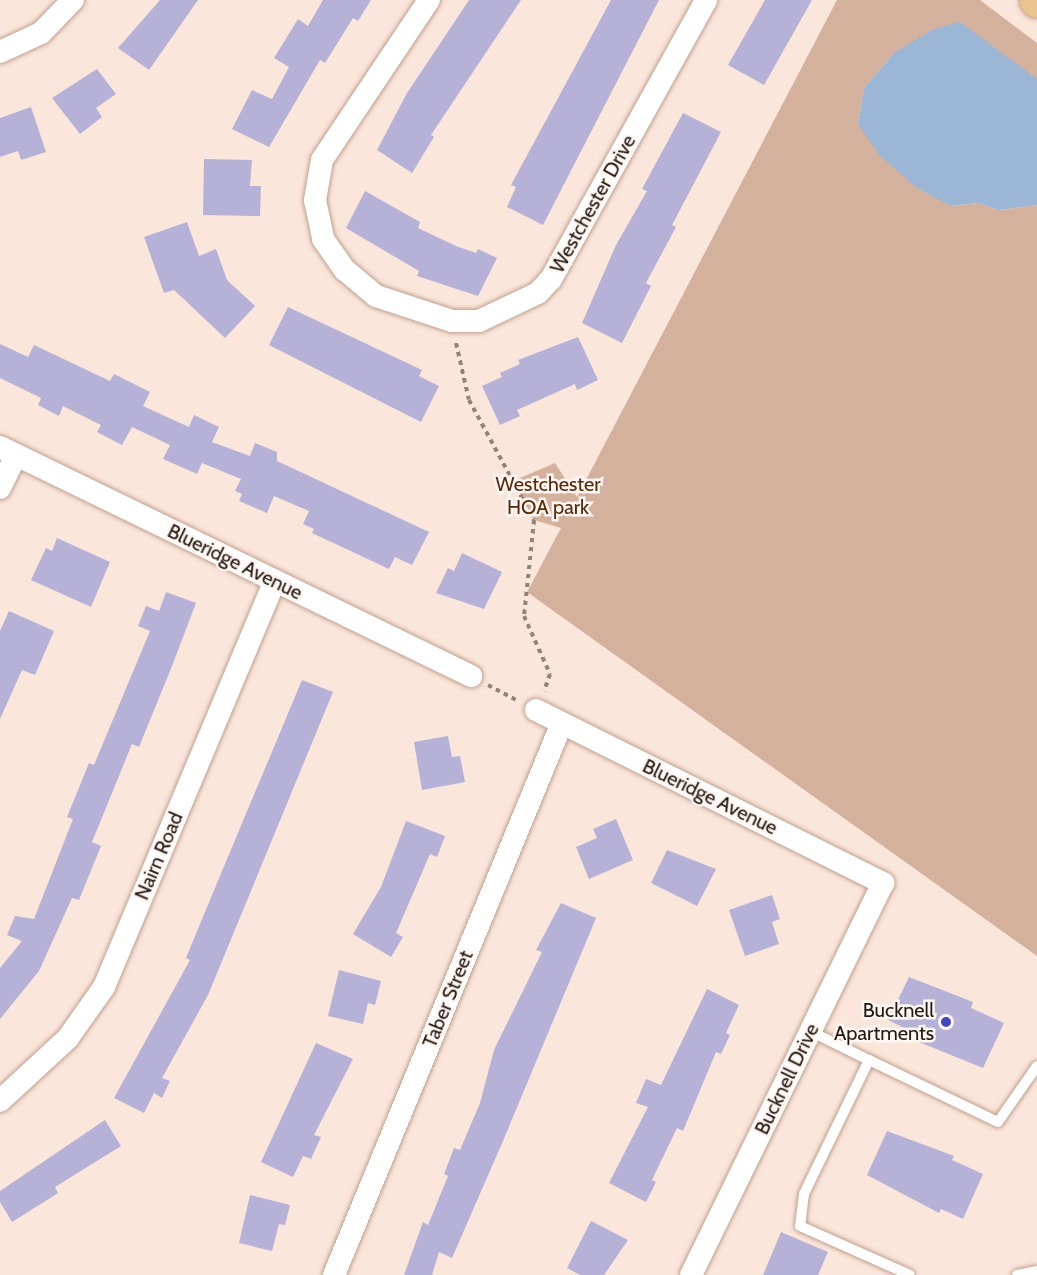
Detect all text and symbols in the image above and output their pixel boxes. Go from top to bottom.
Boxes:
street label: Westchester Drive [545,131,641,277]
park label: Westchester HOA park [496,473,600,520]
street label: Blueridge Avenue [164,519,306,605]
street label: Blueridge Avenue [639,754,781,840]
street label: Nairn Road [130,808,188,904]
street label: Taber Street [418,947,478,1051]
place label: Bucknell Apartments [834,999,934,1046]
marker: Bucknell Apartments [939,1015,953,1029]
street label: Bucknell Drive [750,1020,824,1138]

